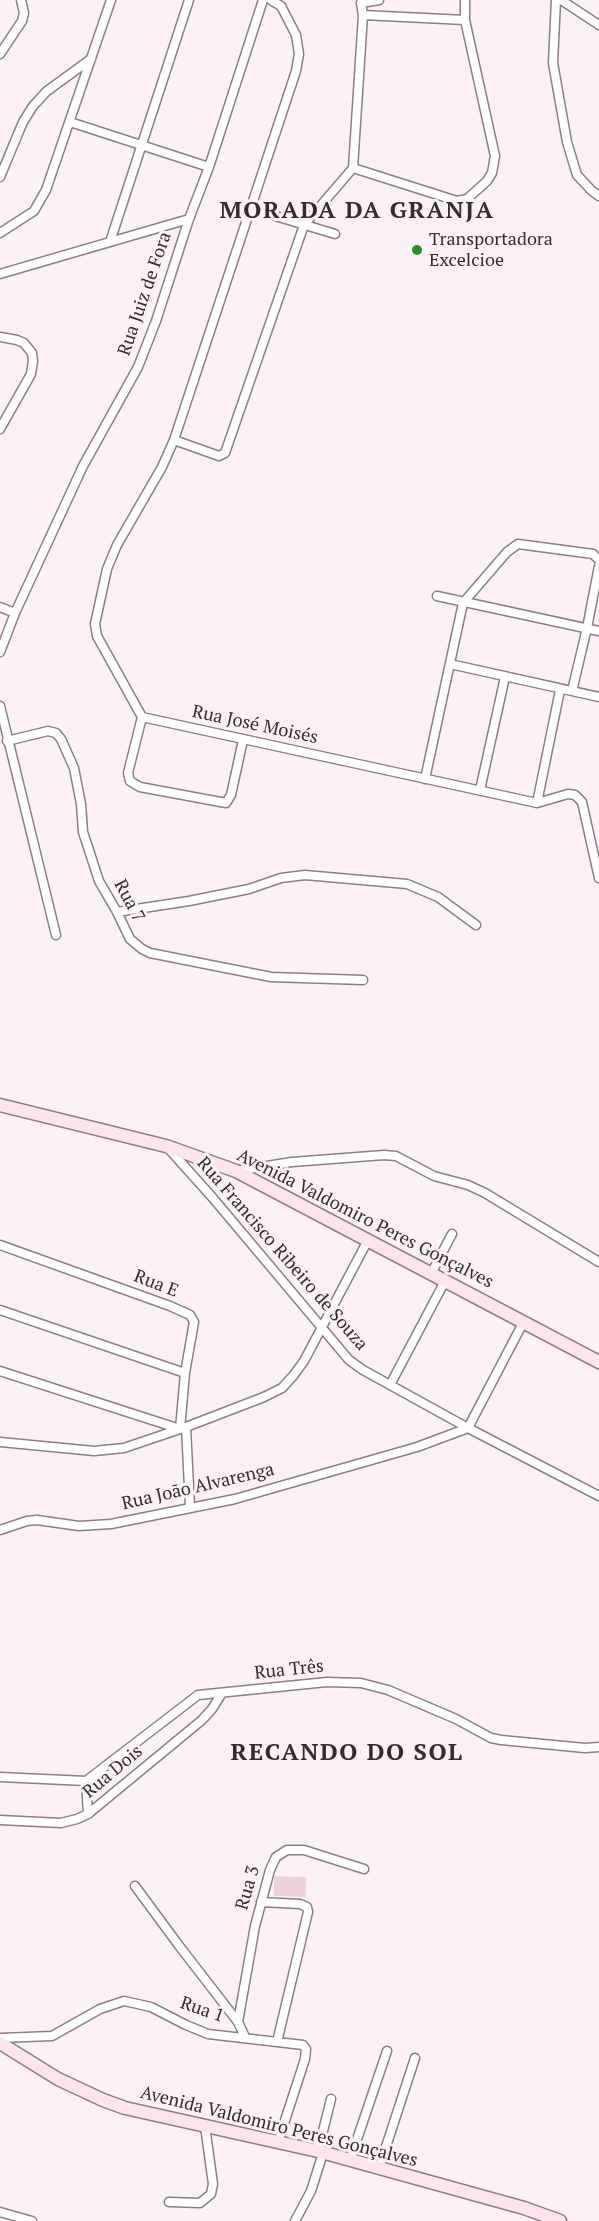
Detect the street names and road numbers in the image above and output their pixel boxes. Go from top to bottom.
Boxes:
street label: Rua Juiz de Fora [114,229,176,359]
street label: Rua José Moisés [190,701,320,749]
street label: Rua 7 [109,876,149,926]
street label: Avenida Valdomiro Peres Gonçalves [233,1145,497,1293]
street label: Rua Francisco Ribeiro de Souza [192,1153,372,1355]
street label: Rua E [131,1266,181,1302]
street label: Rua João Alvarenga [120,1459,276,1515]
street label: Rua Três [253,1656,325,1684]
street label: Rua Dois [79,1741,147,1803]
street label: Rua 3 [231,1863,265,1913]
street label: Rua 1 [177,1992,227,2028]
street label: Avenida Valdomiro Peres Gonçalves [138,2082,420,2172]

